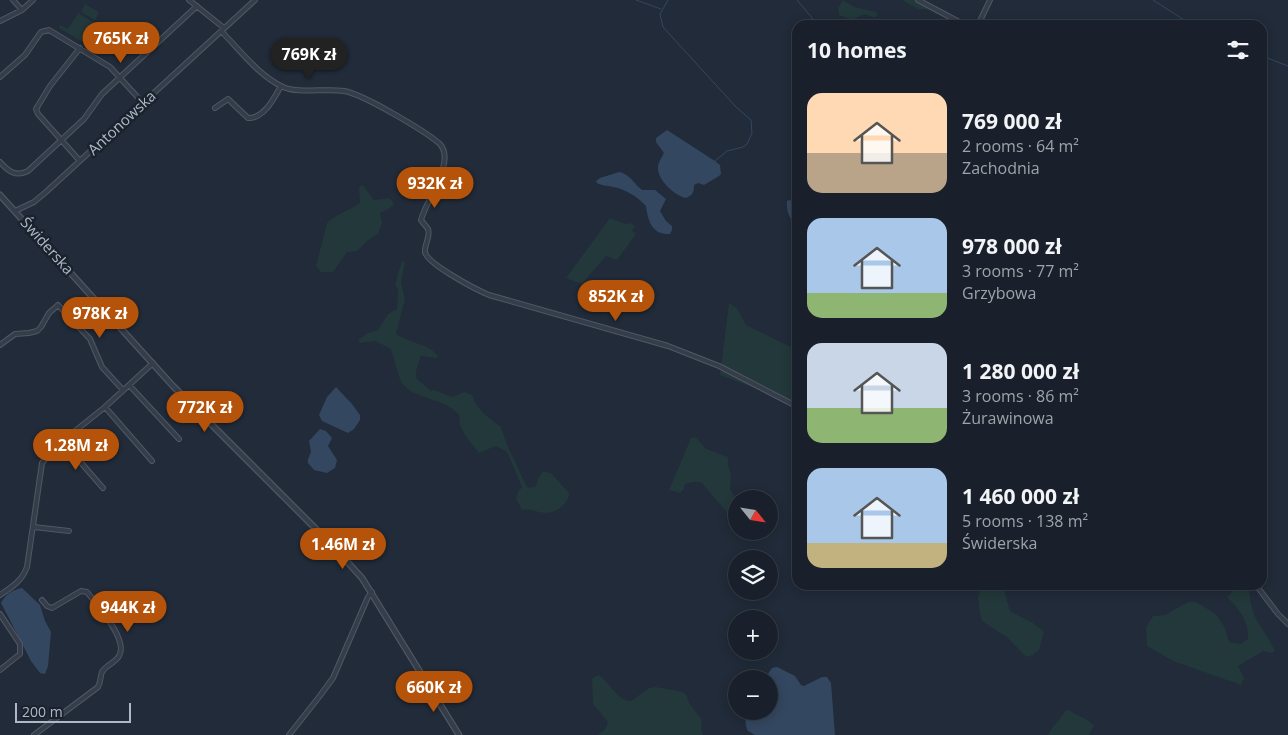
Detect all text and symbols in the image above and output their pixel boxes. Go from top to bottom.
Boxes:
pin: 765K zł [75,22,167,64]
text: 765K zł [94,27,148,49]
text: 10 homes [807,36,907,64]
icon: filters [1224,36,1252,64]
pin: 769K zł [263,38,355,80]
text: 769K zł [282,43,336,65]
street label: Antonowska [83,86,160,159]
text: 769 000 zł [962,107,1062,135]
icon: home [847,113,907,173]
text: 2 rooms · 64 m² [962,135,1079,157]
text: Zachodnia [962,157,1040,179]
pin: 932K zł [389,166,481,209]
text: 932K zł [408,172,462,194]
street label: Świderska [17,212,79,278]
text: 978 000 zł [962,232,1062,260]
icon: home [847,238,907,298]
text: 3 rooms · 77 m² [962,260,1079,282]
pin: 852K zł [570,280,662,322]
text: Grzybowa [962,282,1036,304]
text: 852K zł [589,285,643,307]
pin: 978K zł [54,296,146,339]
text: 978K zł [73,302,127,324]
text: 1 280 000 zł [962,357,1079,385]
icon: home [847,363,907,423]
text: 3 rooms · 86 m² [962,385,1079,407]
pin: 772K zł [159,390,251,433]
text: 772K zł [178,396,232,418]
text: Żurawinowa [962,407,1054,429]
pin: 1.28M zł [24,428,128,471]
text: 1.28M zł [44,434,108,456]
text: 1 460 000 zł [962,482,1079,510]
icon: home [847,488,907,548]
north arrow [728,490,778,540]
map controls [728,490,778,720]
text: 5 rooms · 138 m² [962,510,1088,532]
pin: 1.46M zł [291,528,395,570]
text: Świderska [962,532,1037,554]
text: 1.46M zł [311,533,375,555]
button: layers [728,550,778,600]
pin: 944K zł [82,590,174,633]
text: 944K zł [101,596,155,618]
button: + [728,610,778,660]
pin: 660K zł [388,670,480,713]
button: − [728,670,778,720]
text: 660K zł [407,676,461,698]
scale bar [15,700,131,723]
text: 200 m [22,702,63,721]

